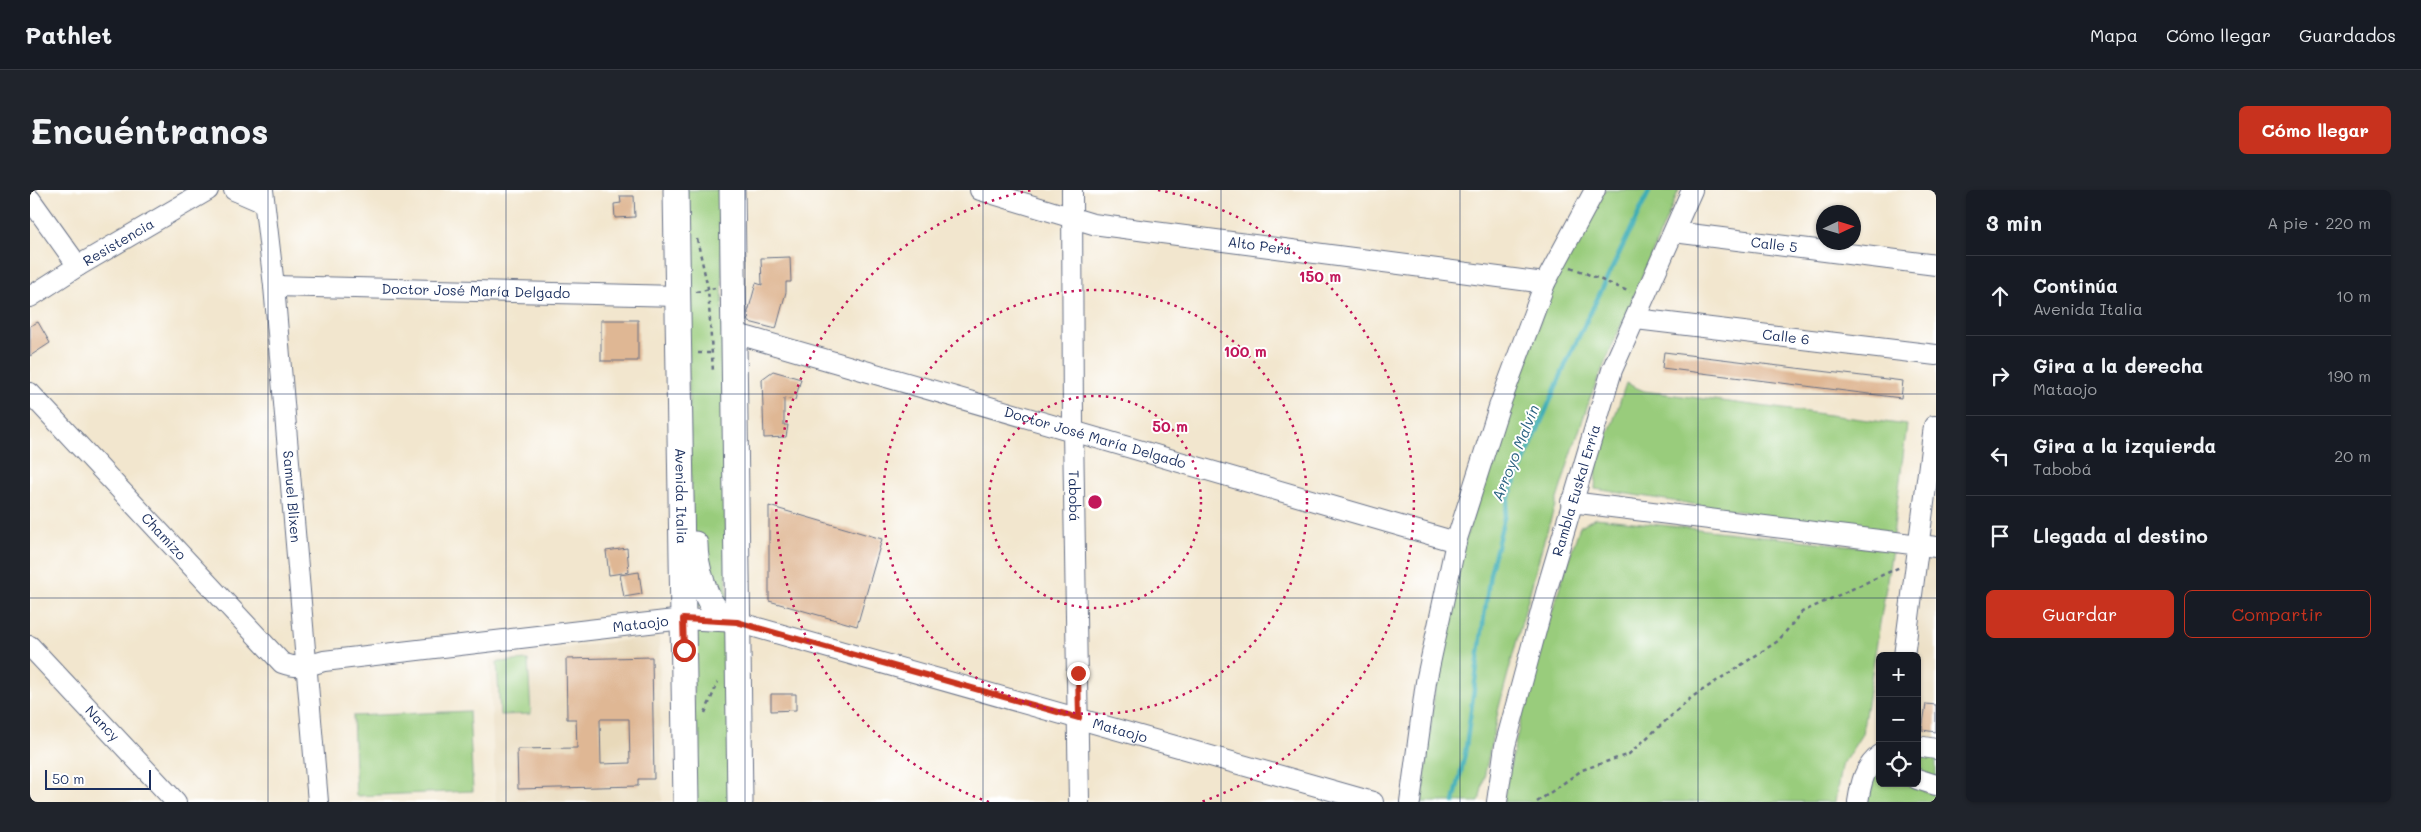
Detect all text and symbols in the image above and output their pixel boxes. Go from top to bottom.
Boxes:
text: Pathlet [25,19,112,50]
text: Mapa [2090,23,2138,47]
text: Cómo llegar [2166,23,2271,47]
text: Guardados [2299,23,2396,47]
button: Cómo llegar [2239,106,2391,154]
text: Encuéntranos [30,107,269,153]
north arrow [1816,205,1861,250]
text: 3 min [1986,209,2042,236]
text: A pie · 220 m [2267,212,2371,233]
street label: Resistencia [79,214,157,270]
street label: Alto Perú [1227,232,1293,259]
street label: Calle 5 [1750,232,1799,256]
text: 150 m [1299,266,1341,286]
text: Continúa [2033,273,2118,298]
street label: Doctor José María Delgado [381,279,570,302]
icon: ahead [1986,282,2014,310]
text: 10 m [2336,285,2371,306]
text: Avenida Italia [2033,298,2143,319]
street label: Calle 6 [1761,324,1811,349]
text: 100 m [1223,341,1267,361]
text: Gira a la derecha [2033,353,2203,378]
icon: right [1986,362,2014,390]
text: 190 m [2327,365,2371,386]
text: Mataojo [2033,378,2097,399]
street label: Doctor José María Delgado [1002,402,1189,472]
water label: Arroyo Malvín [1487,402,1543,504]
text: 50 m [1152,416,1188,436]
street label: Rambla Euskal Erría [1547,422,1604,558]
text: Gira a la izquierda [2033,433,2216,458]
icon: left [1986,442,2014,470]
text: 20 m [2334,445,2371,466]
street label: Avenida Italia [671,448,692,544]
street label: Samuel Blixen [279,450,306,543]
text: Tabobá [2033,458,2092,479]
street label: Tabobá [1065,470,1084,522]
centre of rings [1086,493,1104,511]
street label: Chamizo [137,508,191,564]
icon: arrive [1986,522,2014,550]
text: Llegada al destino [2033,523,2208,548]
button: Guardar [1986,590,2174,638]
button: Compartir [2184,590,2371,638]
street label: Mataojo [611,611,669,636]
route start [673,639,696,662]
map controls [1876,652,1921,787]
button: + [1876,652,1921,697]
route end [1067,662,1090,685]
button: − [1876,697,1921,742]
street label: Nancy [81,701,124,745]
street label: Mataojo [1091,713,1150,747]
button: locate [1876,742,1921,787]
scale bar [45,767,151,790]
text: 50 m [52,769,84,788]

